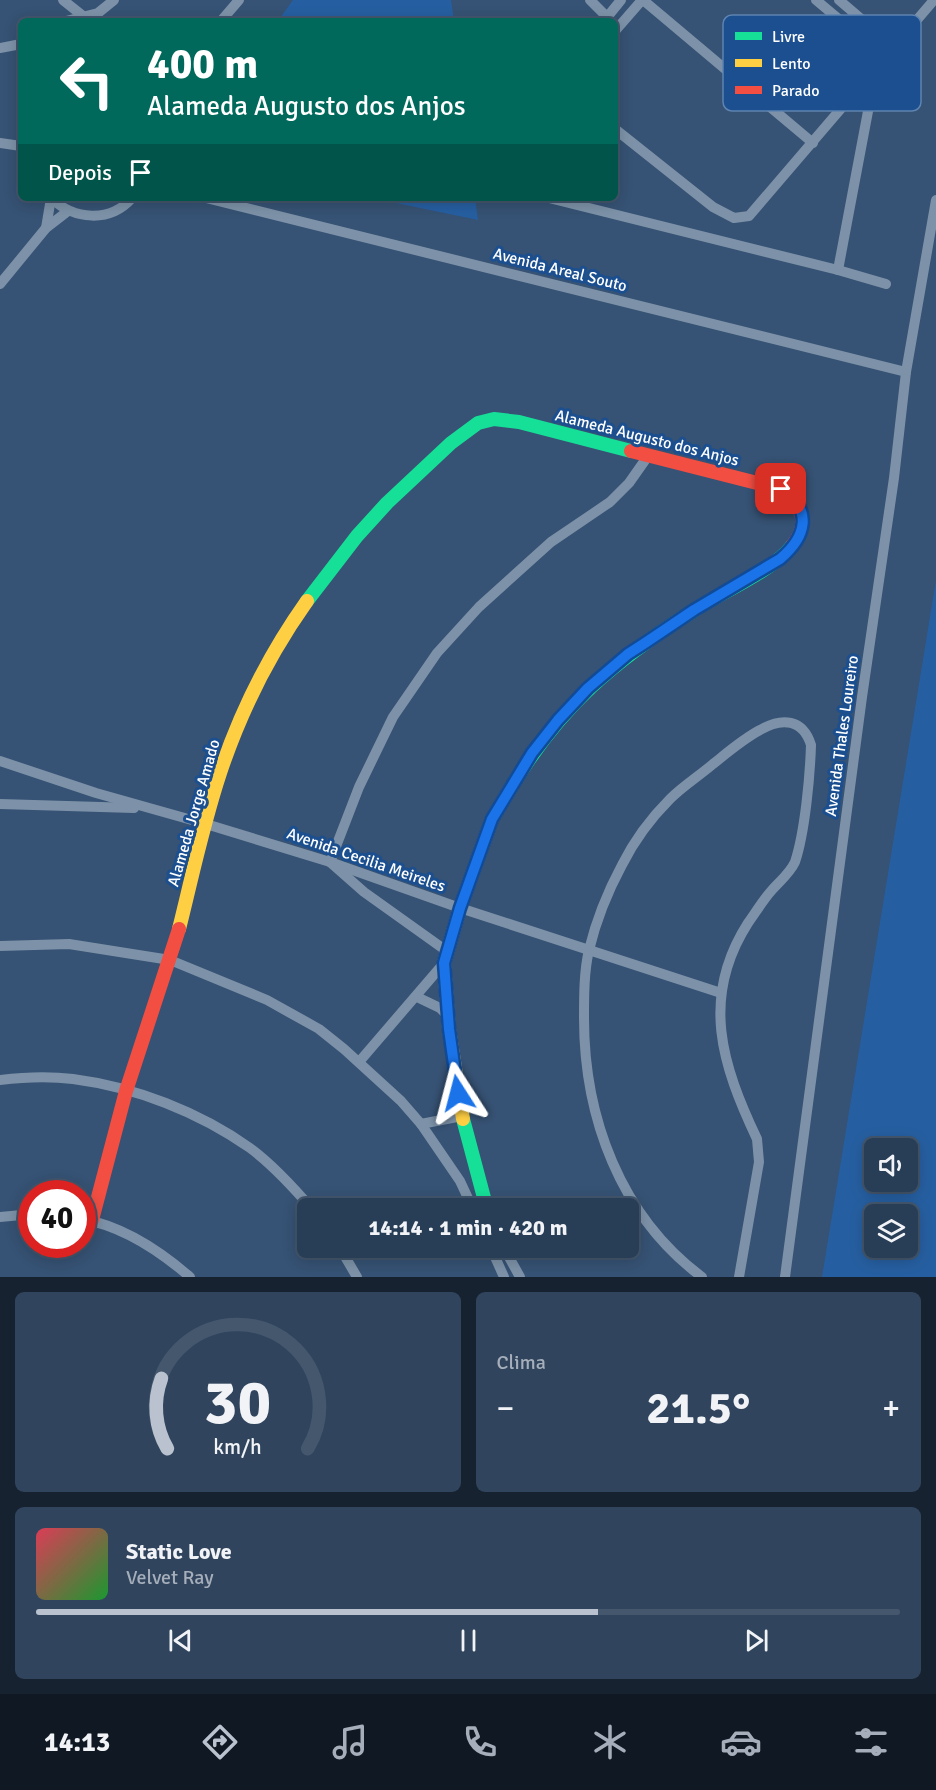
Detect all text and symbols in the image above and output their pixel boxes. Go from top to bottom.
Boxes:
legend [723,15,921,111]
text: Livre [772,27,805,47]
text: 400 m [147,39,258,90]
icon: left [48,42,126,120]
text: Lento [772,54,810,74]
text: Parado [772,81,819,101]
text: Alameda Augusto dos Anjos [147,90,466,123]
icon: arrive [124,156,157,189]
text: Depois [48,159,112,186]
street label: Avenida Areal Souto [491,244,629,296]
street label: Alameda Augusto dos Anjos [553,405,741,471]
pin [755,463,806,514]
icon: arrive [764,472,797,505]
street label: Avenida Thales Loureiro [821,654,863,818]
street label: Alameda Jorge Amado [163,737,225,889]
street label: Avenida Cecilia Meireles [284,823,448,897]
position arrow [426,1061,490,1125]
map controls [864,1138,918,1258]
button: sound [864,1138,918,1192]
speed limit sign: 40 [18,1180,96,1258]
button: layers [864,1204,918,1258]
text: 14:14 · 1 min · 420 m [368,1214,568,1241]
text: Clima [497,1350,546,1375]
text: 30 [204,1364,271,1441]
text: 21.5° [646,1381,750,1436]
text: − [497,1388,514,1429]
text: + [882,1388,900,1429]
text: km/h [213,1434,262,1460]
text: Static Love [126,1538,232,1565]
text: Velvet Ray [126,1565,214,1590]
icon: previous [164,1624,197,1657]
icon: pause [452,1624,485,1657]
icon: next [740,1624,773,1657]
icon: directions [199,1721,241,1763]
icon: music [329,1721,371,1763]
icon: phone [459,1721,501,1763]
icon: climate [589,1721,631,1763]
icon: car [720,1721,762,1763]
icon: filters [850,1721,892,1763]
text: 14:13 [44,1726,110,1759]

